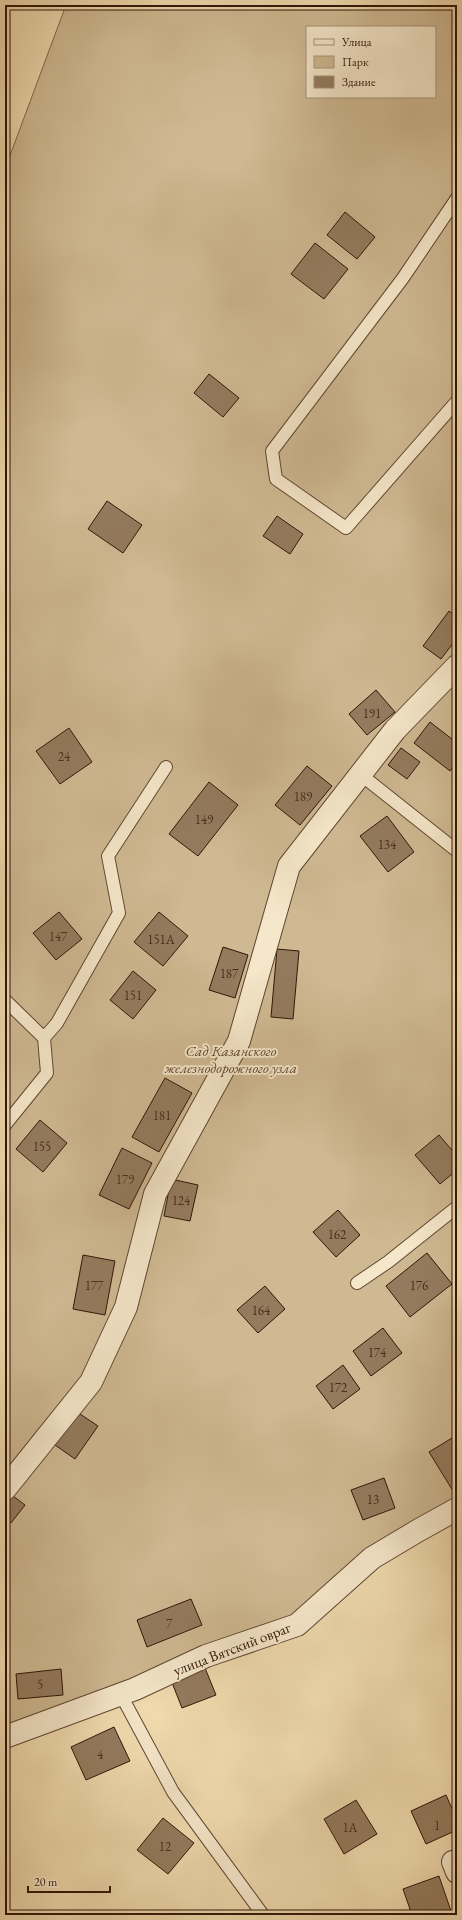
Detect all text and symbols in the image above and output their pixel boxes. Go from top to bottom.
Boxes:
legend [306,26,436,98]
text: Улица [341,34,372,50]
text: Парк [342,54,369,70]
text: Здание [342,74,376,90]
house number: 191 [363,705,381,722]
house number: 24 [58,748,71,765]
house number: 189 [294,788,313,805]
house number: 149 [195,811,214,828]
house number: 134 [378,836,397,853]
house number: 147 [49,928,68,945]
house number: 151А [147,931,176,948]
house number: 187 [220,965,239,982]
house number: 151 [124,987,142,1004]
park label: Сад Казанского железнодорожного узла [164,1041,297,1077]
house number: 181 [153,1107,171,1124]
house number: 155 [33,1138,51,1155]
house number: 179 [116,1171,135,1188]
house number: 124 [172,1192,191,1209]
house number: 162 [328,1226,347,1243]
house number: 177 [85,1277,104,1294]
house number: 176 [410,1277,428,1294]
house number: 164 [252,1302,271,1319]
house number: 174 [368,1344,387,1361]
house number: 172 [329,1379,348,1396]
house number: 13 [367,1491,379,1508]
house number: 7 [166,1615,173,1632]
street label: улица Вятский овраг [170,1617,294,1680]
house number: 5 [37,1676,43,1693]
house number: 4 [97,1746,104,1763]
house number: 1 [434,1817,440,1834]
house number: 1А [342,1819,359,1836]
house number: 12 [159,1838,172,1855]
scale bar [28,1868,110,1894]
text: 20 m [34,1874,58,1890]

